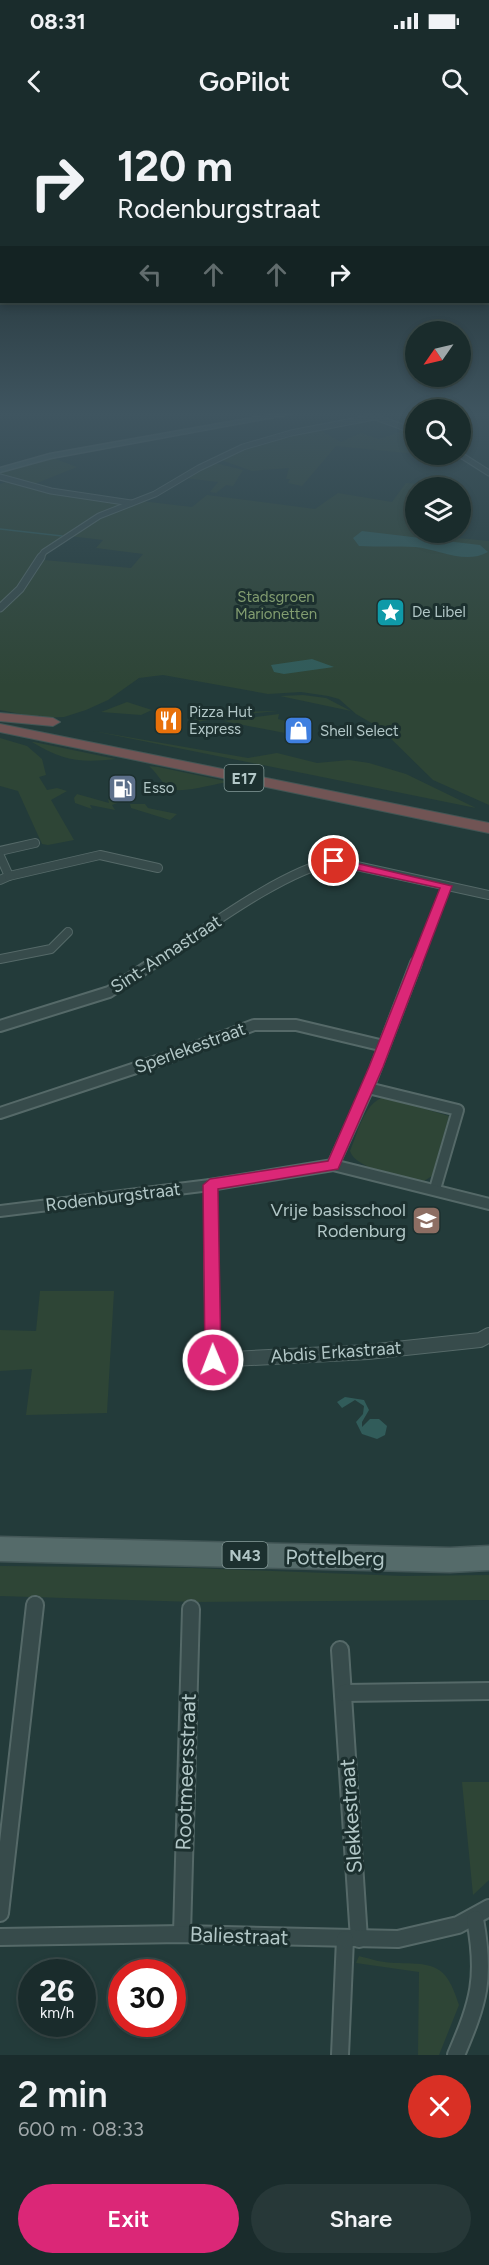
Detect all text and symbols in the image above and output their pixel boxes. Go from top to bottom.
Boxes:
text: 08:31 [30,8,86,35]
icon: back [18,65,51,98]
text: GoPilot [199,65,290,98]
icon: search [438,65,471,98]
text: 120 m [117,141,233,192]
icon: right [18,144,96,222]
text: Rodenburgstraat [117,192,321,225]
icon: left [134,258,167,291]
icon: ahead [197,258,230,291]
icon: ahead [260,258,293,291]
icon: right [323,258,356,291]
north arrow [405,321,471,387]
map controls [405,321,471,543]
button: search [405,399,471,465]
button: layers [405,477,471,543]
park label: Stadsgroen Marionetten [235,588,317,623]
place icon: De Libel [375,596,407,628]
place label: De Libel [412,603,466,621]
place label: Pizza Hut Express [189,703,253,738]
restaurant icon: Pizza Hut Express [152,705,184,737]
shop icon: Shell Select [283,715,315,747]
place label: Shell Select [320,722,399,740]
road number: E17 [224,765,264,791]
fuel station icon: Esso [106,772,138,804]
place label: Esso [143,779,175,797]
pin [308,835,359,886]
icon: arrive [317,844,350,877]
street label: Sint-Annastraat [107,910,226,998]
street label: Sperlekestraat [132,1018,249,1078]
street label: Rodenburgstraat [44,1178,182,1216]
place label: Vrije basisschool Rodenburg [271,1199,406,1242]
school or university icon: Vrije basisschool Rodenburg [411,1204,443,1236]
position arrow [181,1328,245,1392]
street label: Abdis Erkastraat [270,1336,402,1368]
road number: N43 [222,1542,268,1568]
street label: Pottelberg [285,1544,385,1571]
street label: Rootmeersstraat [170,1693,201,1851]
street label: Slekkestraat [334,1758,367,1874]
street label: Baliestraat [189,1921,289,1950]
speed limit sign: 30 [108,1959,186,2037]
text: 26 [40,1972,74,2009]
text: km/h [40,2004,74,2022]
text: 2 min [18,2073,108,2116]
button: close [408,2075,471,2138]
text: 600 m · 08:33 [18,2117,144,2141]
button: Exit [18,2184,239,2253]
button: Share [251,2184,471,2253]

